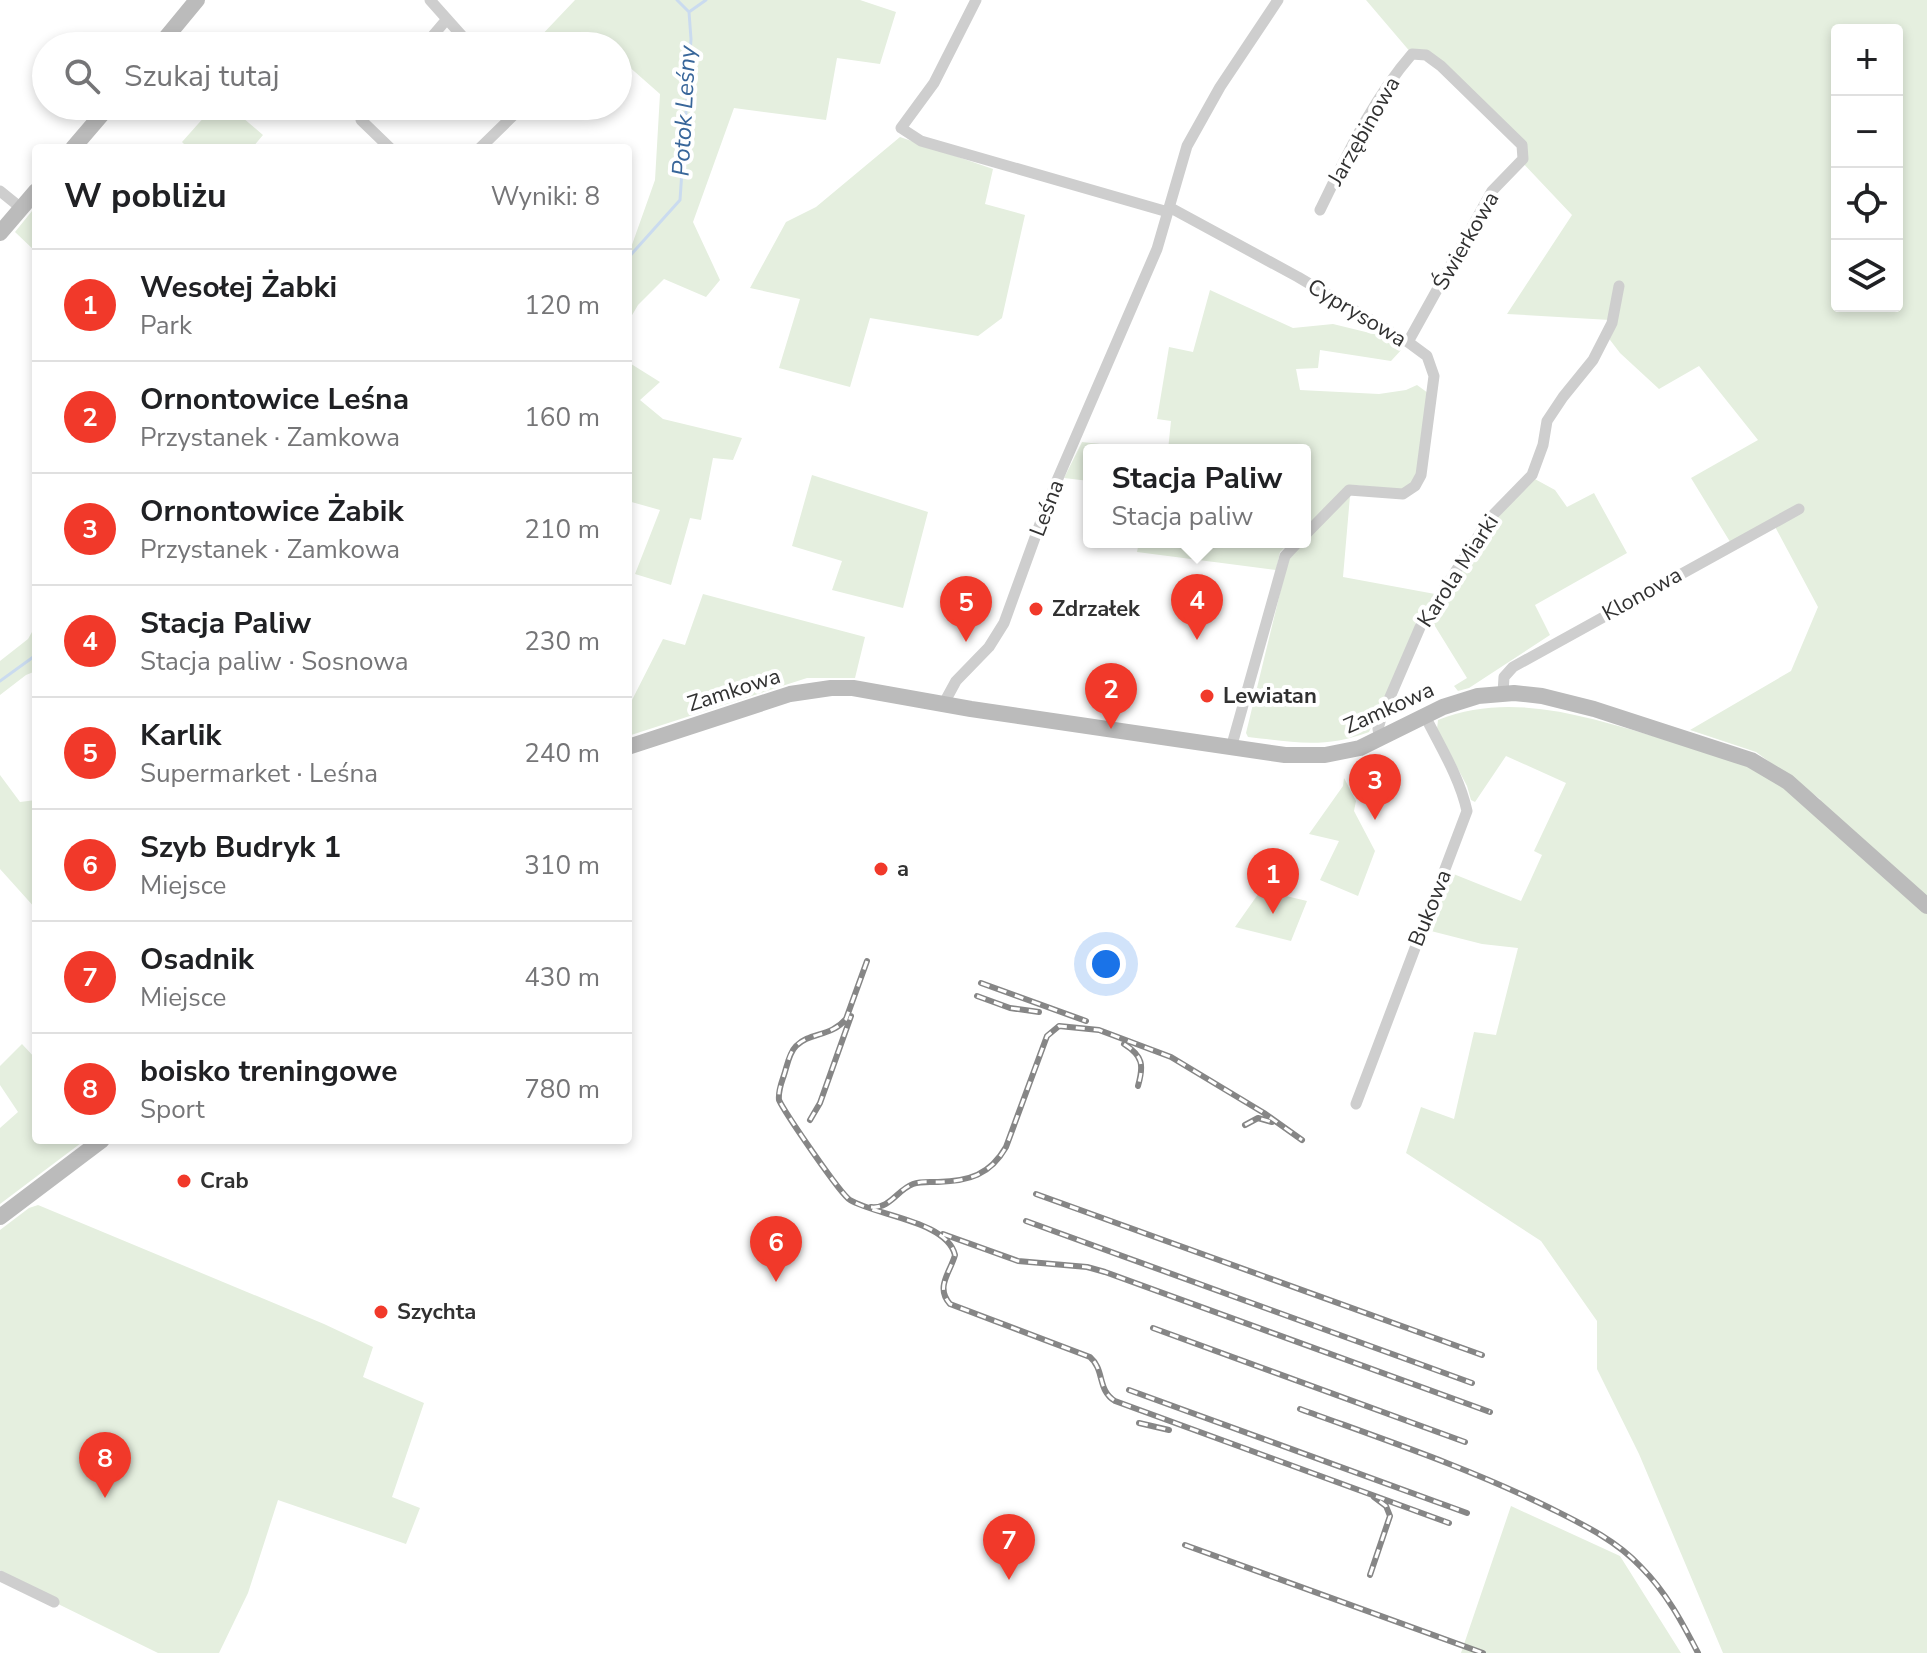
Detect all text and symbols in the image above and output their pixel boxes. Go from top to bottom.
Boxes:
map controls [1831,24,1903,312]
button: + [1831,24,1903,96]
search box [32,32,632,120]
water label: Potok Leśny [665,43,703,177]
icon: search [60,54,104,98]
text: Szukaj tutaj [124,56,280,97]
street label: Jarzębinowa [1320,71,1407,192]
button: − [1831,96,1903,168]
button: locate [1831,168,1903,240]
text: W pobliżu [64,173,227,219]
text: Wyniki: 8 [491,179,600,214]
street label: Świerkowa [1426,186,1506,296]
button: layers [1831,240,1903,312]
text: Wesołej Żabki [140,267,337,308]
street label: Cyprysowa [1302,272,1412,354]
text: 1 [82,288,98,323]
text: 120 m [524,288,600,323]
text: Park [140,308,192,343]
text: Ornontowice Leśna [140,379,409,420]
text: 2 [82,400,98,435]
text: 160 m [524,400,600,435]
text: Przystanek · Zamkowa [140,420,400,455]
popup [1083,444,1311,548]
text: Stacja Paliw [1111,458,1283,499]
street label: Leśna [1023,475,1071,541]
text: Ornontowice Żabik [140,491,404,532]
text: Stacja paliw [1111,499,1253,534]
street label: Karola Miarki [1410,509,1506,633]
text: 3 [82,512,98,547]
text: 210 m [524,512,600,547]
text: Przystanek · Zamkowa [140,532,400,567]
street label: Klonowa [1597,560,1687,628]
pin: 4 [1171,574,1223,640]
pin: 5 [940,576,992,642]
place label: Zdrzałek [1052,594,1141,624]
marker: Zdrzałek [1027,600,1045,618]
text: Stacja Paliw [140,603,311,644]
text: 4 [82,624,98,659]
text: 230 m [524,624,600,659]
text: Stacja paliw · Sosnowa [140,644,409,679]
street label: Zamkowa [684,661,784,719]
pin: 2 [1085,663,1137,729]
street label: Zamkowa [1339,675,1439,741]
place label: Lewiatan [1223,681,1317,711]
marker: Lewiatan [1198,687,1216,705]
text: Karlik [140,715,221,756]
text: 5 [82,736,98,771]
text: 240 m [524,736,600,771]
pin: 3 [1349,754,1401,820]
text: Supermarket · Leśna [140,756,378,791]
text: Szyb Budryk 1 [140,827,341,868]
text: 6 [82,848,98,883]
text: 310 m [524,848,600,883]
pin: 1 [1247,848,1299,914]
place label: a [897,854,909,884]
marker: a [872,860,890,878]
street label: Bukowa [1401,865,1459,951]
text: Miejsce [140,868,226,903]
text: Osadnik [140,939,254,980]
your location [1086,944,1126,984]
text: 7 [82,960,98,995]
text: 430 m [524,960,600,995]
text: Miejsce [140,980,226,1015]
text: boisko treningowe [140,1051,397,1092]
text: 8 [82,1072,98,1107]
text: 780 m [524,1072,600,1107]
text: Sport [140,1092,205,1127]
place label: Crab [200,1166,249,1196]
marker: Crab [175,1172,193,1190]
pin: 6 [750,1216,802,1282]
place label: Szychta [397,1297,476,1327]
marker: Szychta [372,1303,390,1321]
pin: 8 [79,1432,131,1498]
pin: 7 [983,1514,1035,1580]

